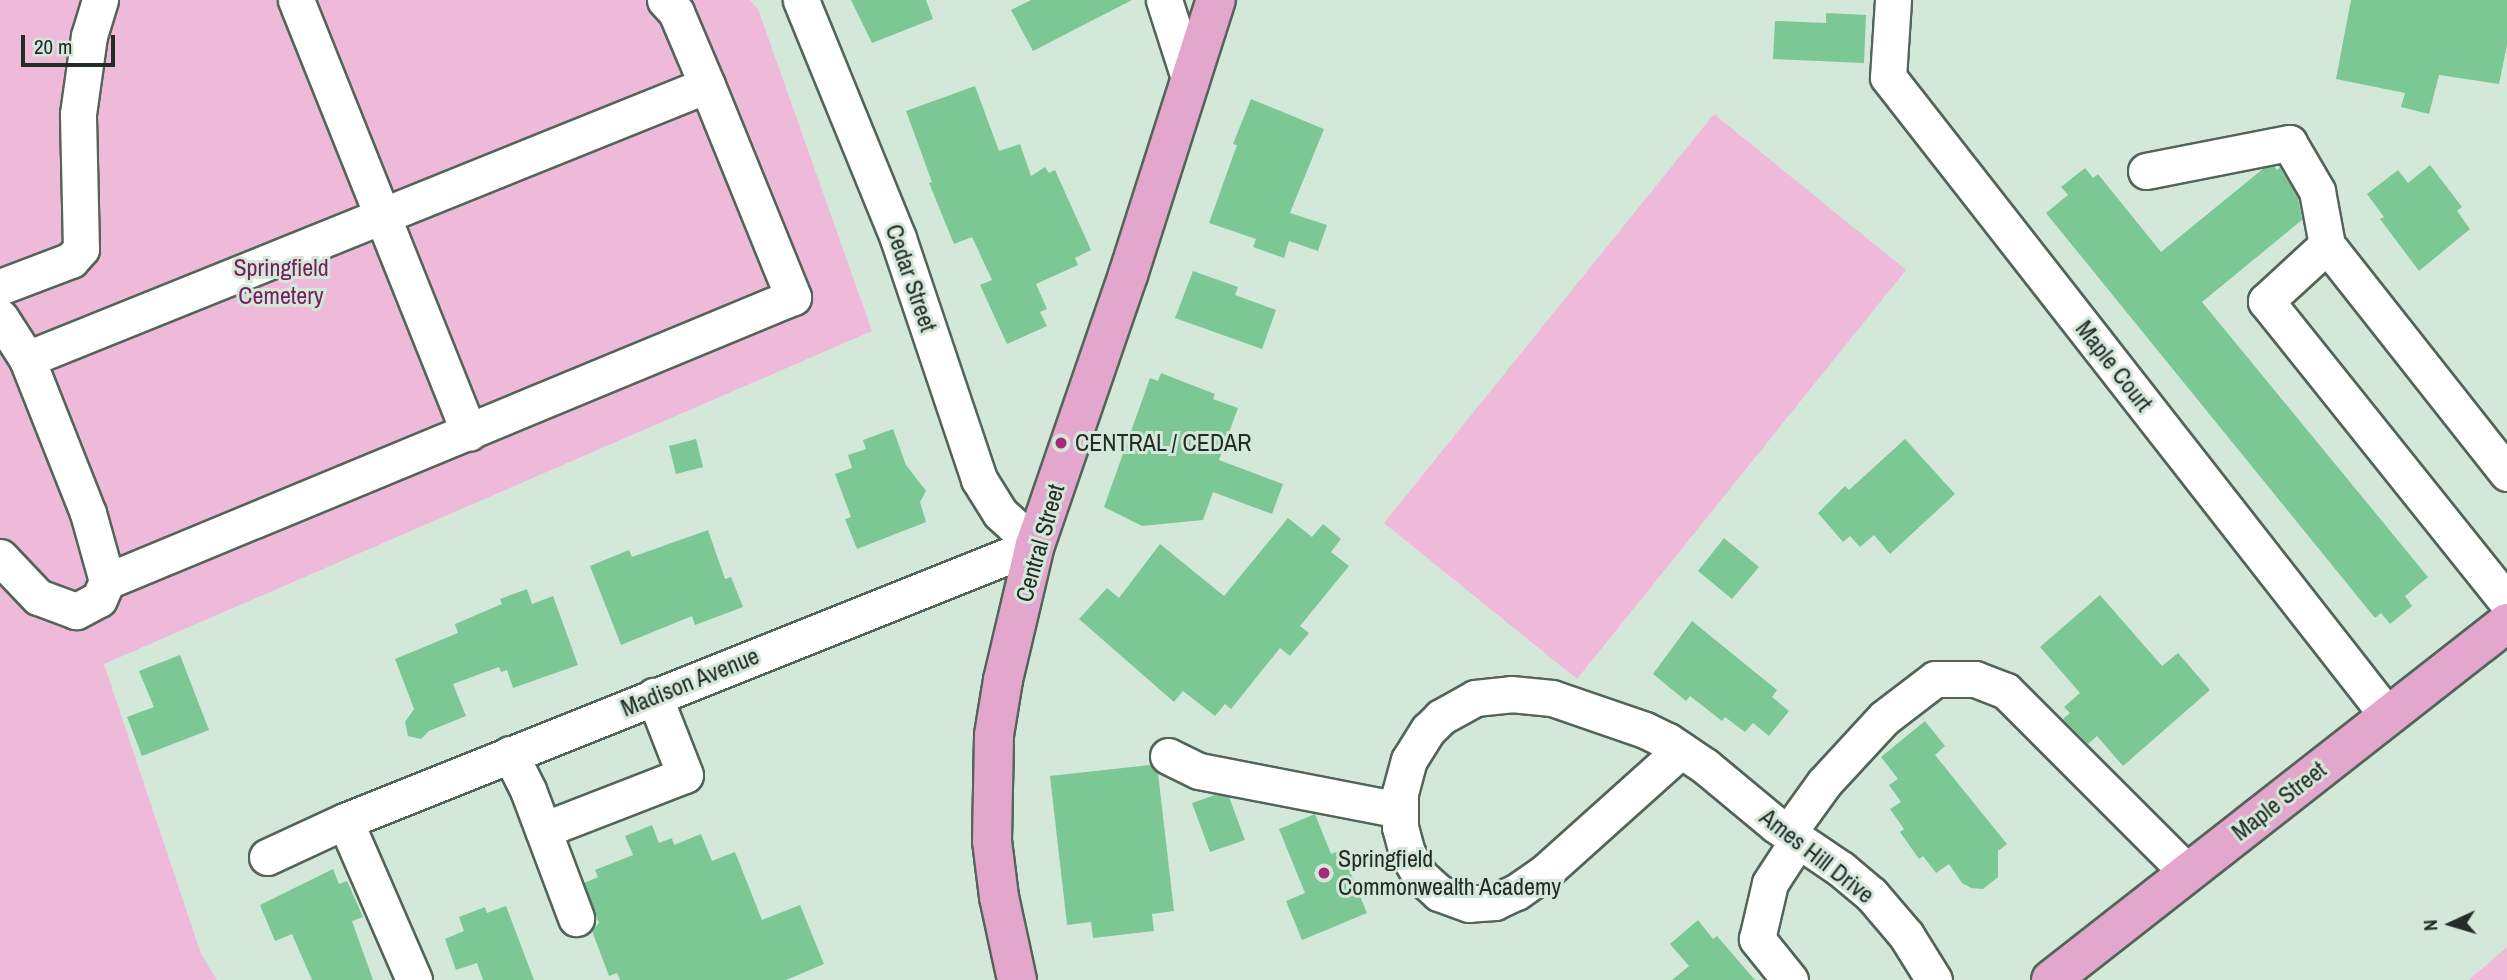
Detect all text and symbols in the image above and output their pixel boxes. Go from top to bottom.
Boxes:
scale bar [24,21,119,65]
text: 20 m [34,32,72,61]
street label: Cedar Street [879,221,943,335]
park label: Springfield Cemetery [233,254,329,310]
street label: Maple Court [2070,315,2158,417]
place label: CENTRAL / CEDAR [1075,429,1252,457]
marker: CENTRAL / CEDAR [1053,435,1069,451]
street label: Central Street [1009,481,1071,605]
street label: Madison Avenue [616,641,764,723]
street label: Maple Street [2226,755,2332,847]
street label: Ames Hill Drive [1754,803,1880,909]
place label: Springfield Commonwealth Academy [1338,845,1562,901]
marker: Springfield Commonwealth Academy [1316,865,1332,881]
north arrow [2416,889,2486,959]
text: N [2417,919,2443,932]

